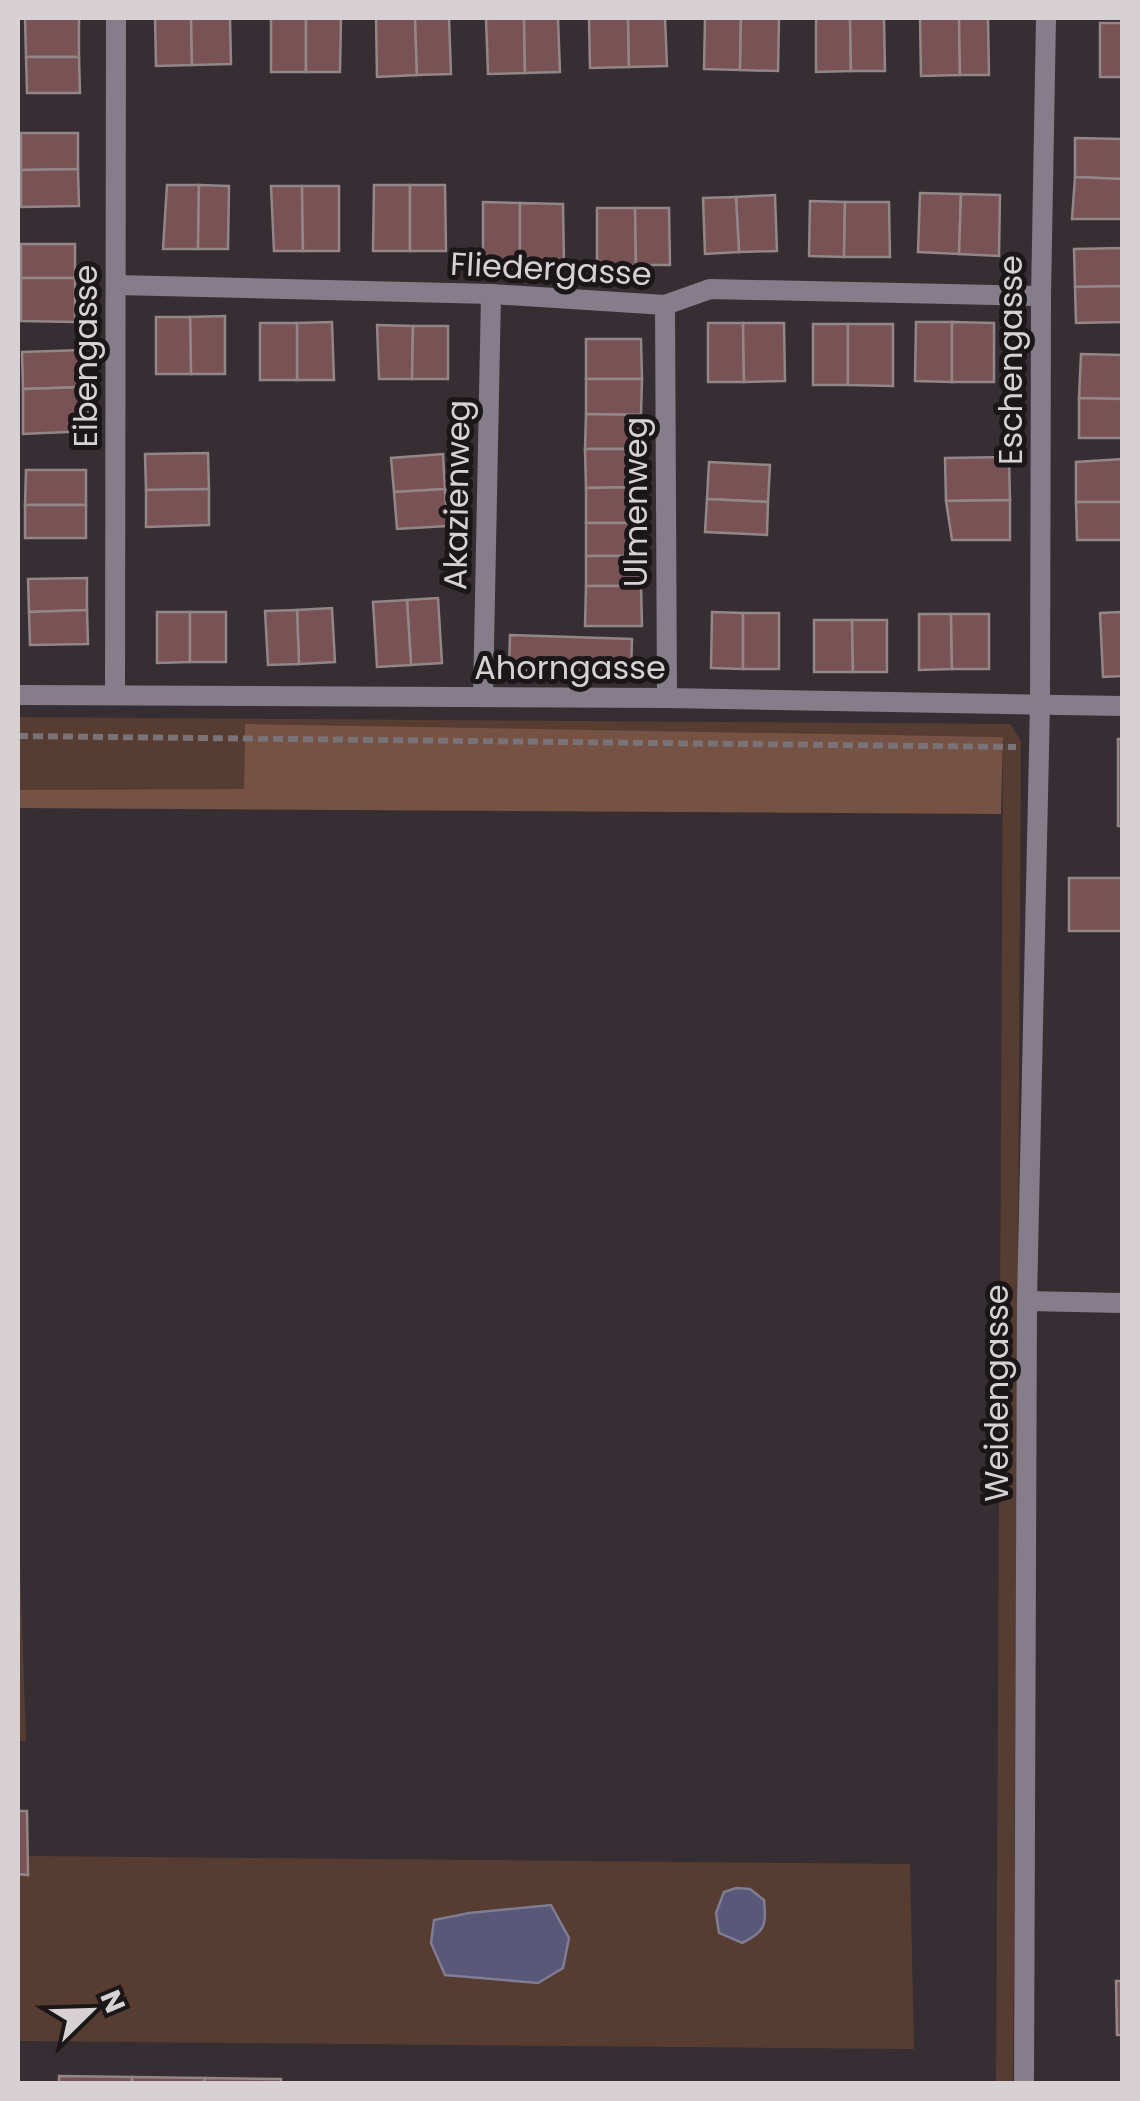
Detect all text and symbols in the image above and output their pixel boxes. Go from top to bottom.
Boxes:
street label: Fliedergasse [449,241,653,296]
street label: Eschengasse [988,255,1033,465]
street label: Eibengasse [63,265,108,447]
street label: Akazienweg [432,400,481,590]
street label: Ulmenweg [613,417,658,587]
street label: Ahorngasse [474,645,666,690]
street label: Weidengasse [974,1284,1019,1502]
north arrow [40,1961,140,2061]
text: N [90,1984,135,2019]

